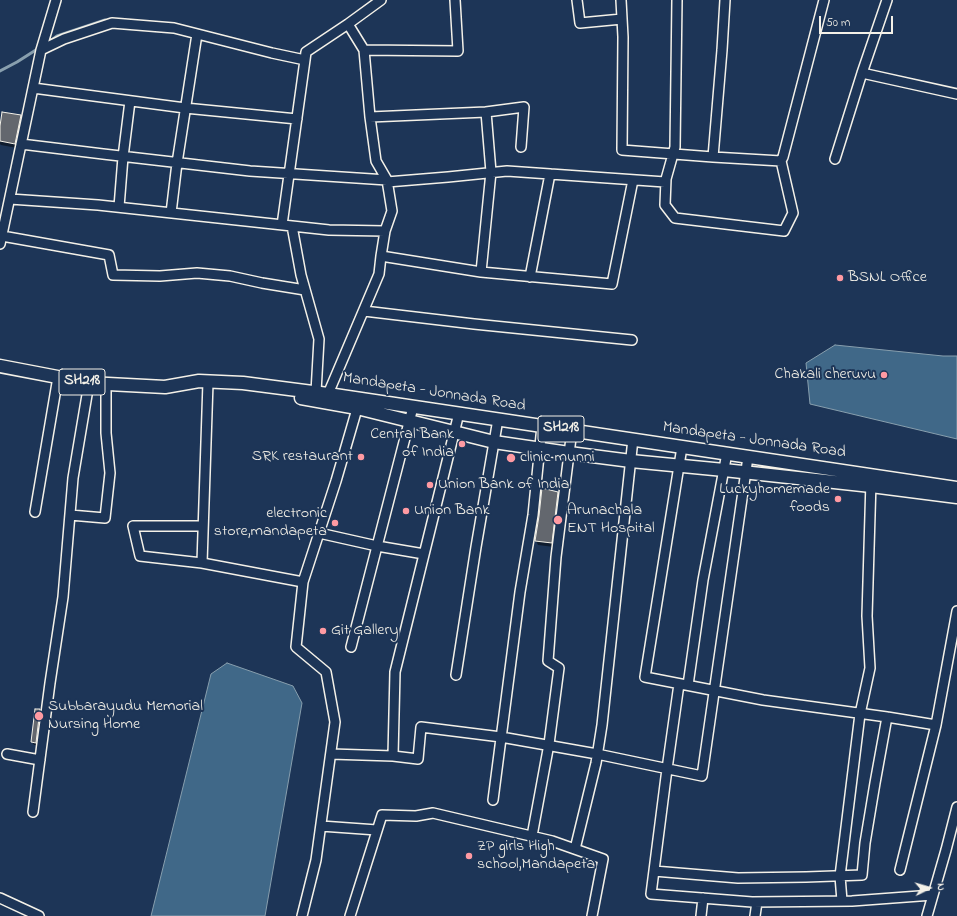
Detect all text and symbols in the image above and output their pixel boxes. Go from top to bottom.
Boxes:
scale bar [821,8,895,34]
text: 50 m [826,14,850,32]
place label: BSNL Office [848,268,927,288]
marker: BSNL Office [835,273,845,283]
place label: Chakali cheruvu [775,365,876,385]
road number: SH218 [59,369,105,395]
street label: Mandapeta - Jonnada Road [341,369,527,417]
marker: Chakali cheruvu [879,370,889,380]
road number: SH218 [538,416,584,442]
street label: Mandapeta - Jonnada Road [661,419,847,463]
place label: Central Bank of India [370,425,454,463]
marker: Central Bank of India [457,439,467,449]
place label: SRK restaurant [252,447,353,467]
place label: clinic munni [520,448,595,468]
marker: SRK restaurant [356,452,366,462]
marker: clinic munni [505,452,517,464]
place label: Union Bank of India [438,475,569,495]
marker: Union Bank of India [425,480,435,490]
place label: Luckyhomemade foods [719,480,830,518]
marker: Luckyhomemade foods [833,494,843,504]
place label: Union Bank [414,501,489,521]
place label: Arunachala ENT Hospital [567,501,655,539]
place label: electronic store,mandapeta [214,504,327,542]
marker: Union Bank [401,506,411,516]
marker: Arunachala ENT Hospital [552,514,564,526]
marker: electronic store,mandapeta [330,518,340,528]
place label: Git Gallery [331,621,398,641]
marker: Git Gallery [318,626,328,636]
place label: Subbarayudu Memorial Nursing Home [48,697,203,735]
marker: Subbarayudu Memorial Nursing Home [33,710,45,722]
place label: ZP girls High school,Mandapeta [477,837,595,875]
marker: ZP girls High school,Mandapeta [464,851,474,861]
north arrow [909,868,949,908]
text: N [933,883,949,891]

